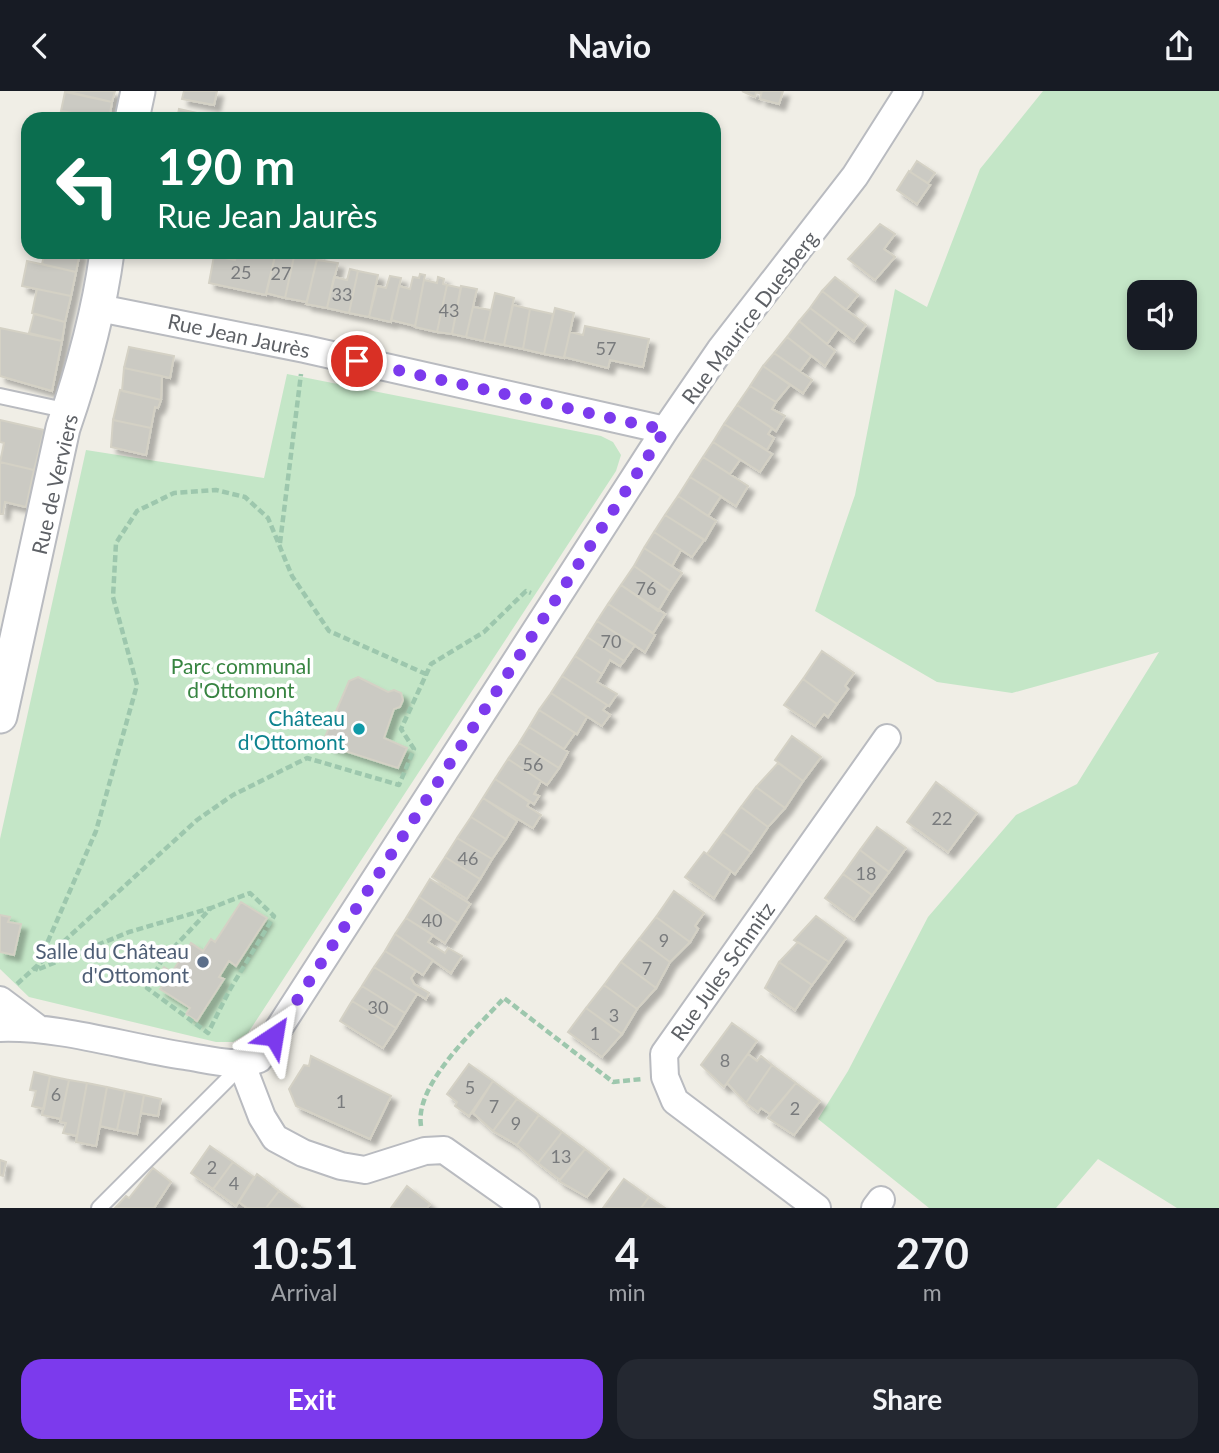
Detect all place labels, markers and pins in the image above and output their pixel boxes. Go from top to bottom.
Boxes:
pin [327,331,387,391]
place label: Château d'Ottomont [238,705,345,754]
marker: Château d'Ottomont [351,721,367,737]
place label: Salle du Château d'Ottomont [35,938,189,987]
marker: Salle du Château d'Ottomont [195,954,211,970]

